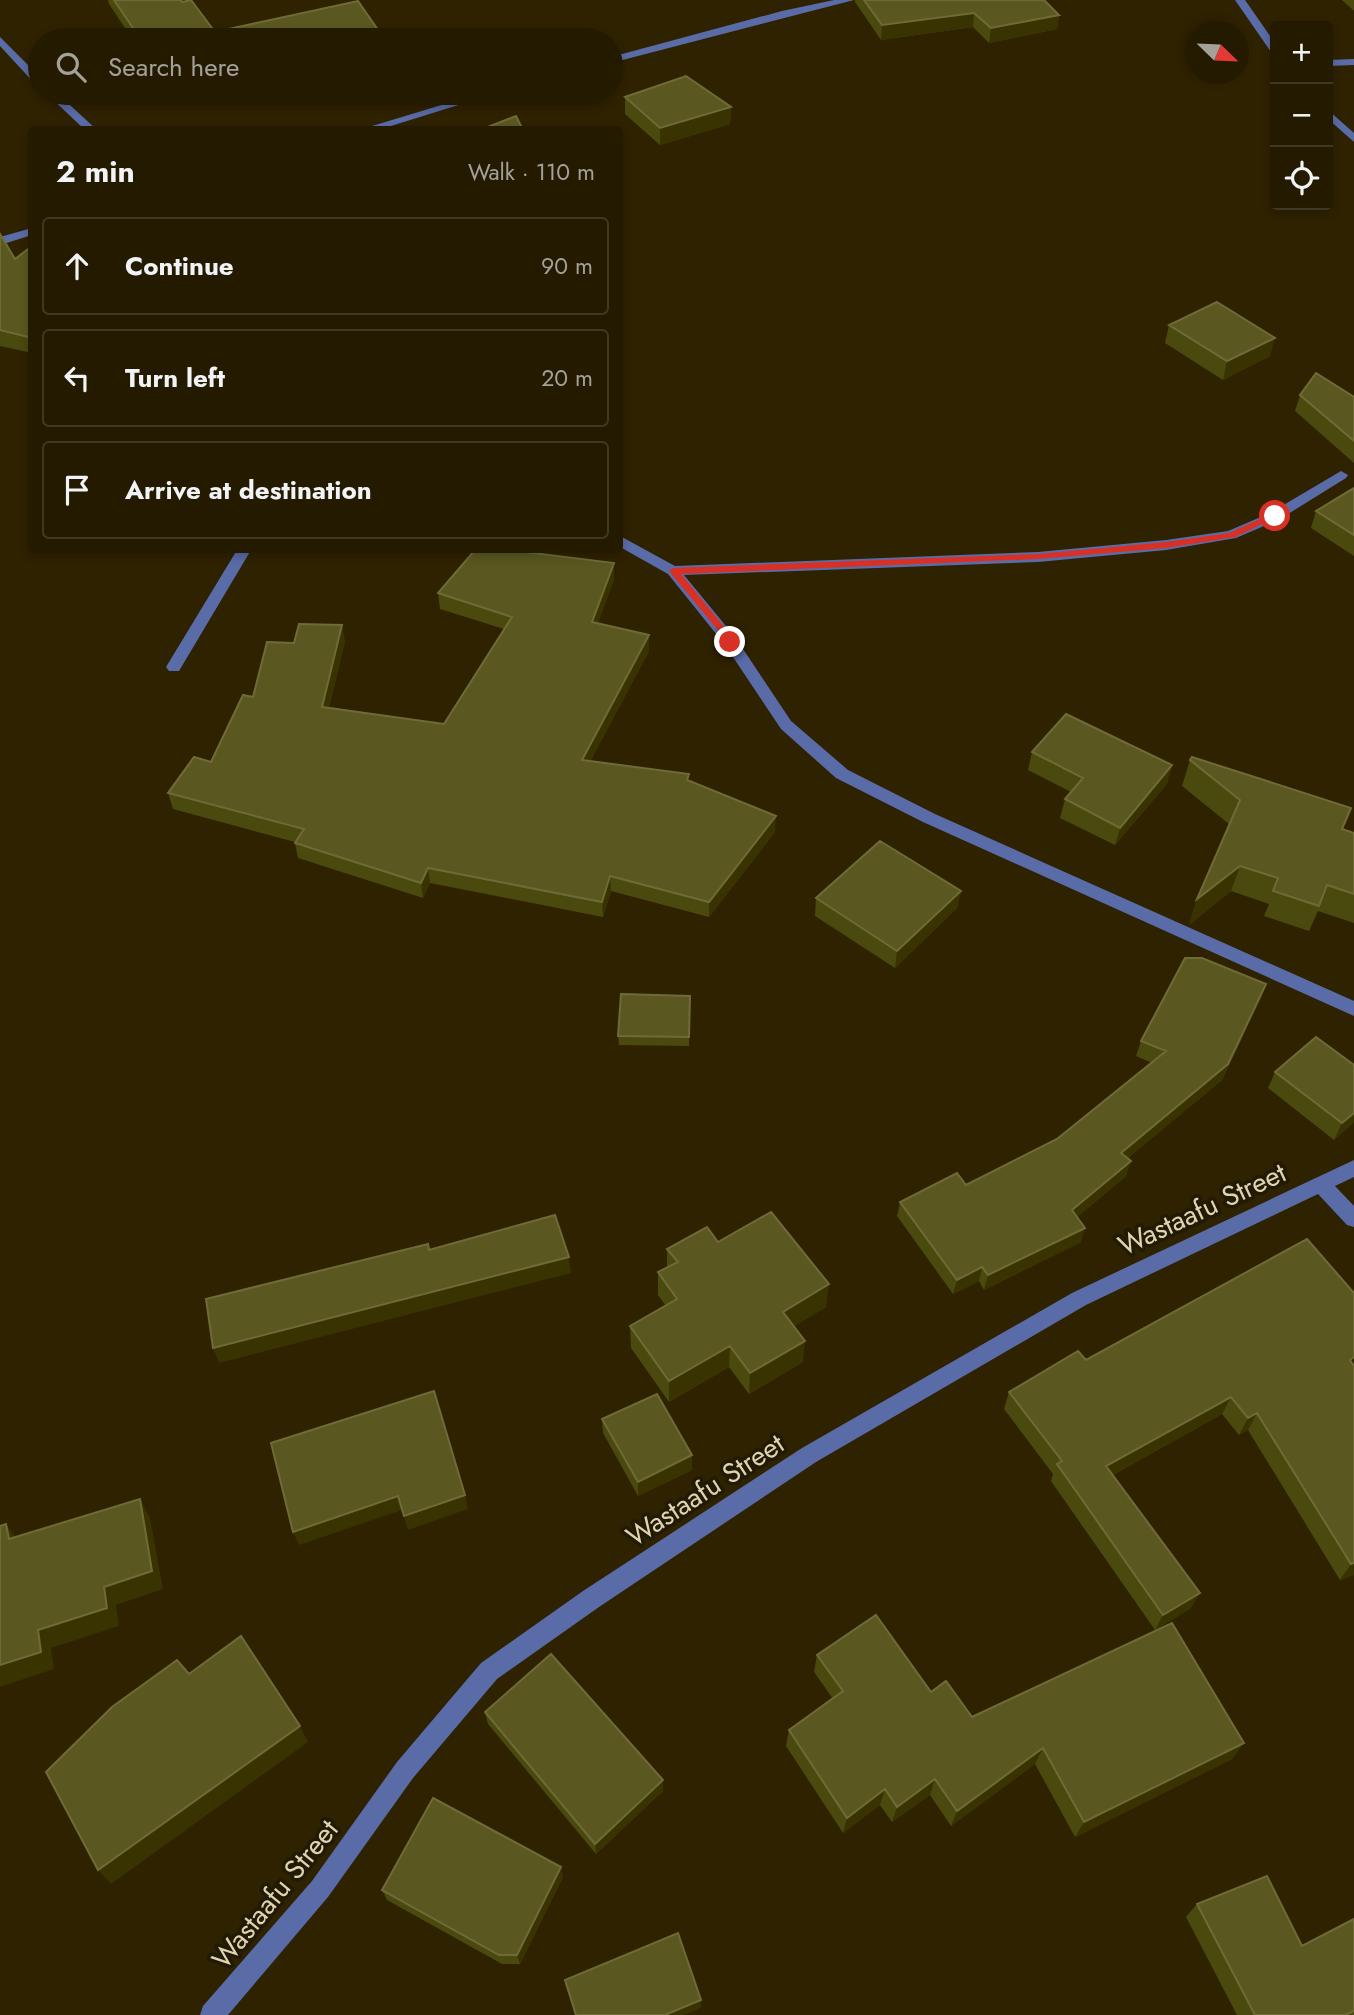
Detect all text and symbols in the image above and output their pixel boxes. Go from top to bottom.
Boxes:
north arrow [1186,21,1249,84]
map controls [1270,21,1333,210]
button: + [1270,21,1333,84]
search box [28,28,623,105]
icon: search [52,48,90,86]
text: Search here [108,48,240,86]
button: − [1270,84,1333,147]
button: locate [1270,147,1333,210]
text: 2 min [56,150,135,193]
text: Walk · 110 m [468,155,595,189]
icon: ahead [58,247,96,285]
text: Continue [125,247,234,285]
text: 90 m [541,249,593,283]
icon: left [58,359,96,397]
text: Turn left [125,359,225,397]
text: 20 m [541,361,593,395]
icon: arrive [58,471,96,509]
text: Arrive at destination [125,471,372,509]
route start [1259,500,1290,531]
route end [714,626,745,657]
street label: Wastaafu Street [1111,1152,1293,1266]
street label: Wastaafu Street [618,1423,792,1557]
street label: Wastaafu Street [202,1810,348,1977]

